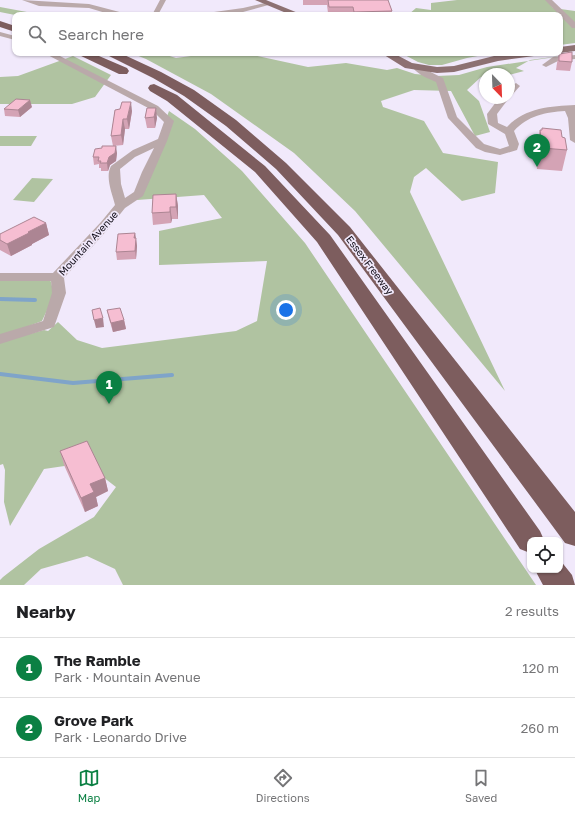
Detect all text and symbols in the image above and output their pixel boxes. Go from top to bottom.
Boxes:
search box [12,12,563,56]
icon: search [26,23,48,45]
text: Search here [58,25,144,43]
north arrow [479,68,515,104]
pin: 2 [524,134,550,167]
street label: Mountain Avenue [56,208,120,278]
street label: Essex Freeway [344,233,396,297]
your location [276,300,296,320]
pin: 1 [96,371,122,404]
map controls [527,537,563,573]
button: locate [527,537,563,573]
text: Nearby [16,601,76,622]
text: 2 results [505,603,559,619]
text: The Ramble [54,651,140,669]
text: 1 [26,660,32,676]
text: 120 m [522,660,559,676]
text: Park · Mountain Avenue [54,669,200,685]
text: Grove Park [54,711,134,729]
text: 2 [25,720,33,736]
text: 260 m [521,720,559,736]
text: Park · Leonardo Drive [54,729,187,745]
tab: Map [78,767,100,804]
tab: Directions [256,767,310,804]
tab: Saved [465,767,497,804]

